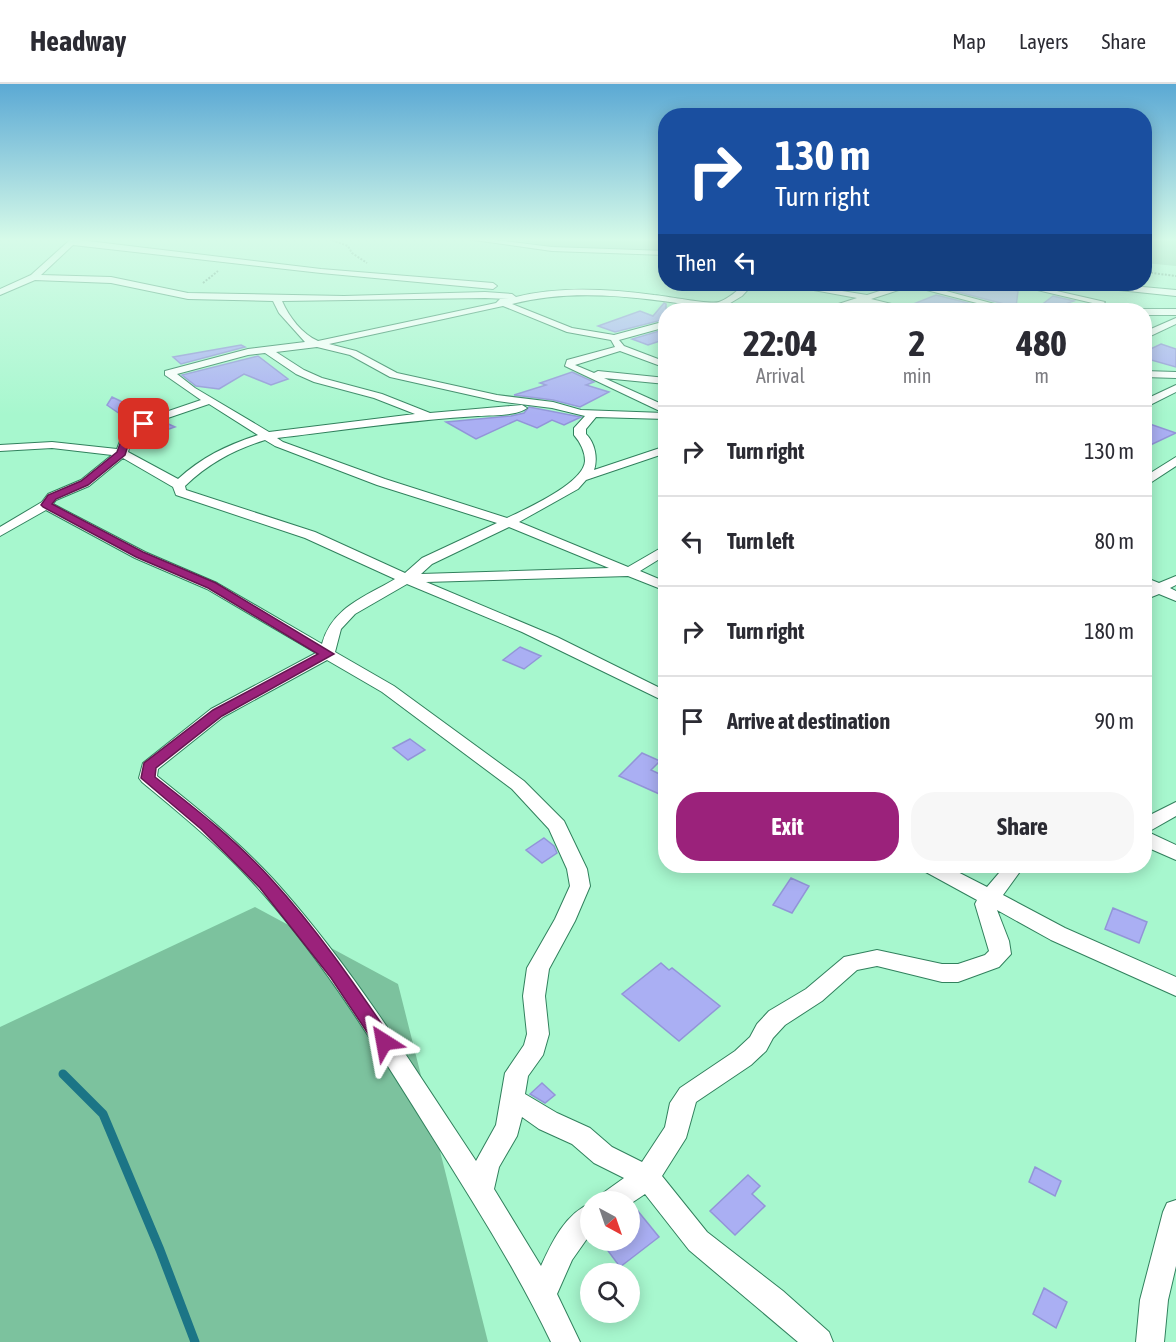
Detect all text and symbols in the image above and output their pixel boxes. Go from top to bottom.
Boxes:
text: Headway [30,25,126,57]
text: Map [952,29,986,53]
text: Layers [1019,29,1069,53]
text: Share [1102,29,1146,53]
text: 130 m [775,131,870,179]
icon: right [676,132,754,210]
text: Turn right [775,181,870,212]
icon: left [729,246,762,279]
text: Then [676,250,717,276]
text: 22:04 [743,322,818,364]
text: 2 [909,322,925,364]
text: 480 [1016,322,1067,364]
text: Arrival [756,364,805,387]
text: min [903,364,931,387]
text: m [1034,364,1049,387]
pin [118,398,169,449]
icon: arrive [127,407,160,440]
icon: right [676,435,709,468]
text: Turn right [727,438,804,464]
text: 130 m [1084,438,1134,464]
icon: left [676,525,709,558]
text: Turn left [727,528,794,554]
text: 80 m [1094,528,1134,554]
icon: right [676,615,709,648]
text: Turn right [727,618,804,644]
text: 180 m [1084,618,1134,644]
icon: arrive [676,705,709,738]
text: Arrive at destination [727,708,890,734]
text: 90 m [1094,708,1134,734]
button: Exit [676,792,899,861]
button: Share [911,792,1134,861]
position arrow [352,1010,416,1074]
north arrow [580,1191,640,1251]
map controls [580,1191,640,1323]
button: search [580,1263,640,1323]

